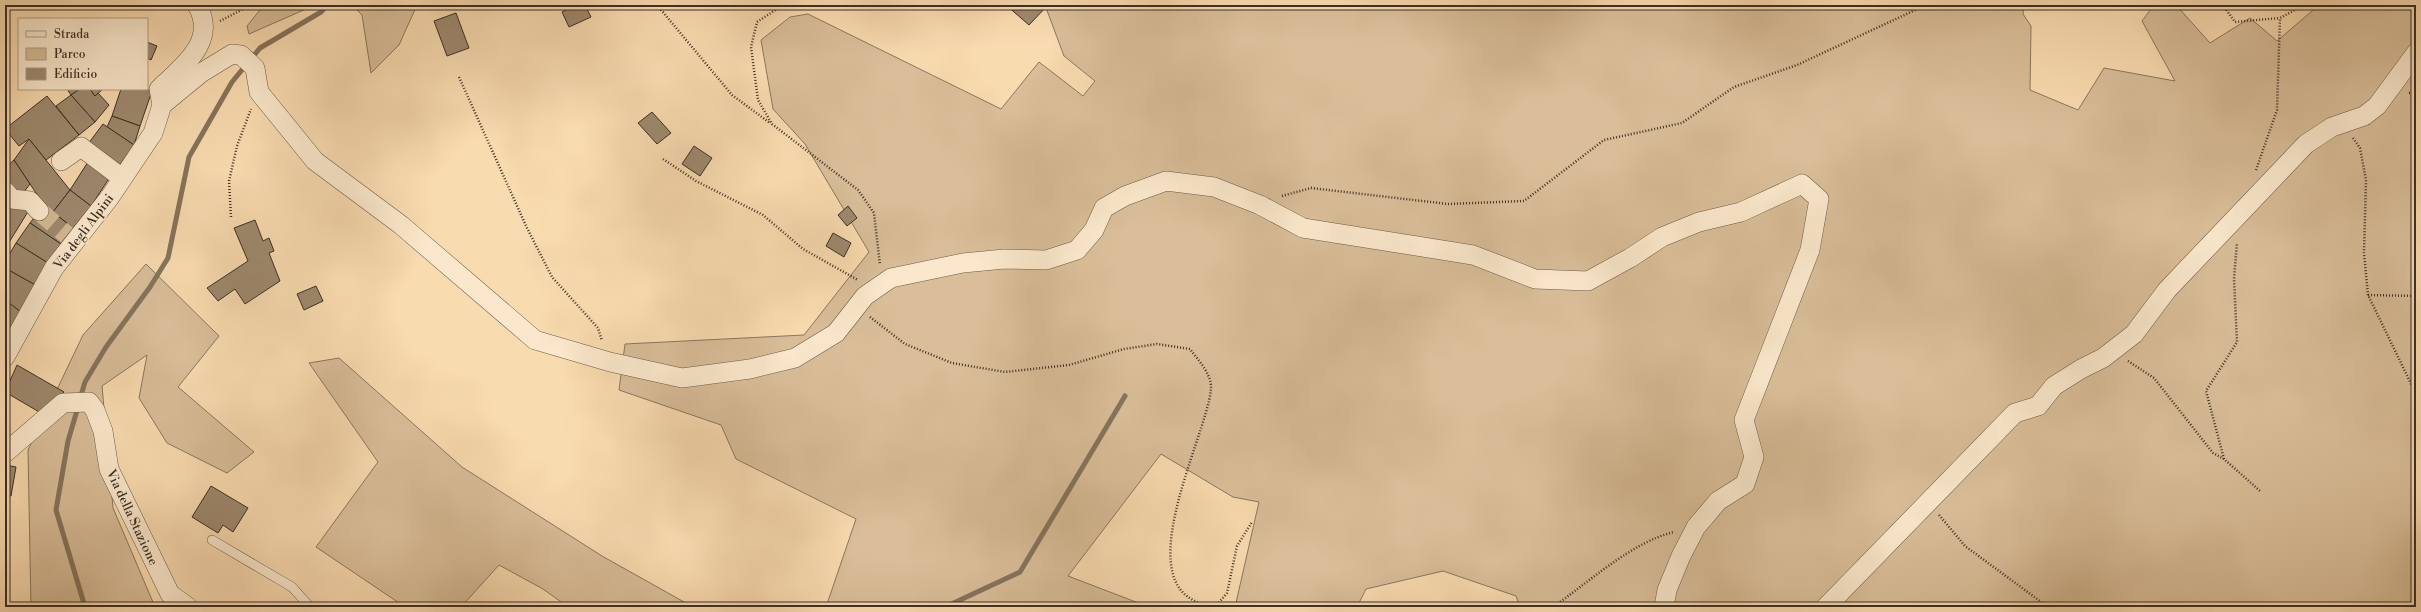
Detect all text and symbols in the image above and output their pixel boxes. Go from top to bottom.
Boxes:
legend [18,18,148,90]
text: Strada [54,27,90,42]
text: Parco [54,47,86,62]
text: Edificio [54,67,97,82]
street label: Via degli Alpini [50,191,117,273]
street label: Via della Stazione [102,466,162,568]

